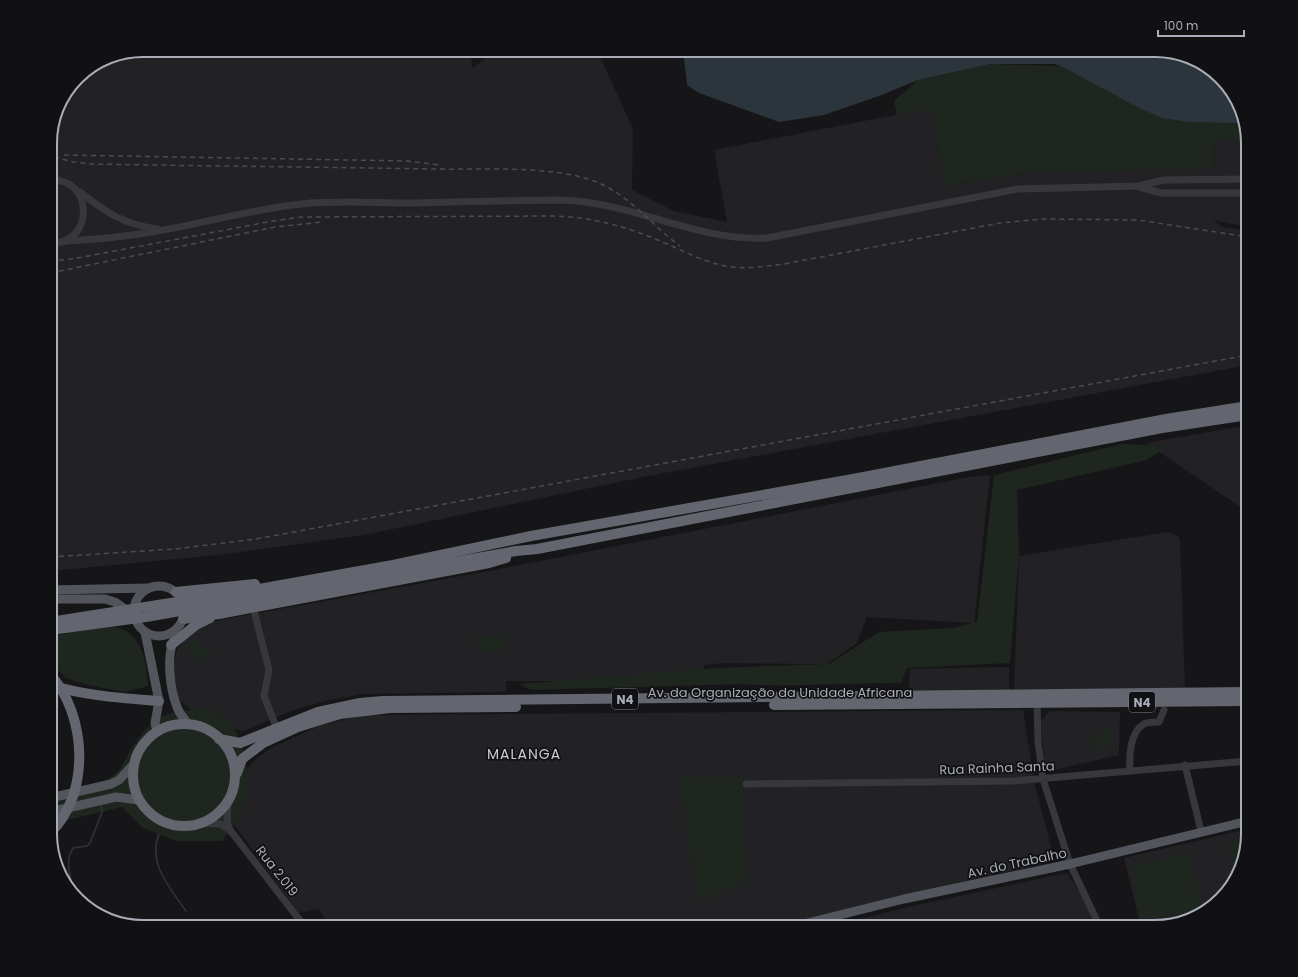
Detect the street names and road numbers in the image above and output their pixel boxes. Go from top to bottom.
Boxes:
street label: Av. da Organização da Unidade Africana [648,683,912,702]
road number: N4 [612,689,638,709]
road number: N4 [1129,692,1155,712]
street label: Rua Rainha Santa [939,756,1055,780]
street label: Rua 2.019 [251,842,303,900]
street label: Av. do Trabalho [966,843,1068,883]

